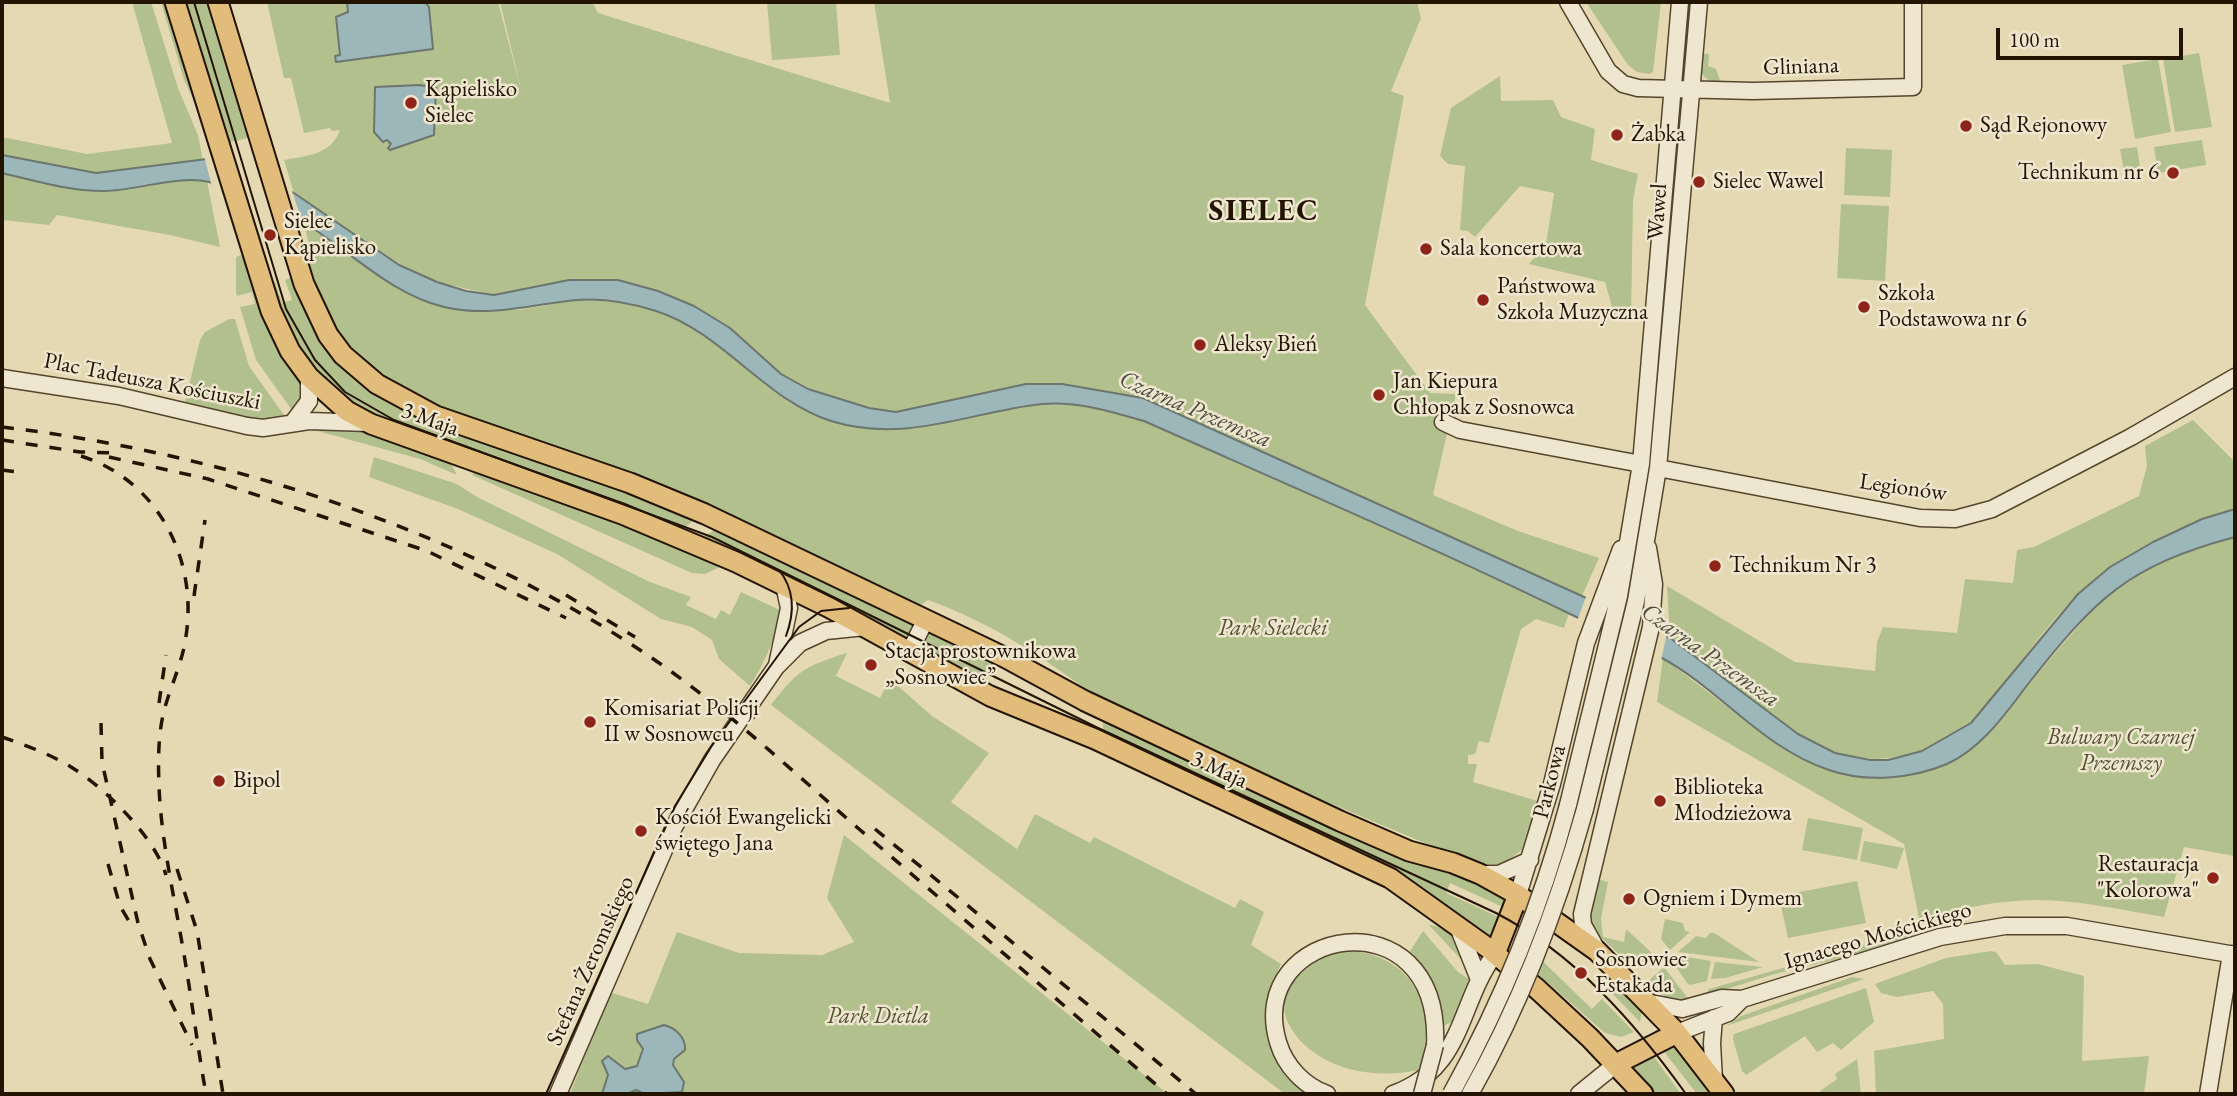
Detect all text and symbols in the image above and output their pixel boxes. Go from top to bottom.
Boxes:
scale bar [1999,14,2186,58]
text: 100 m [2009,26,2060,53]
street label: Gliniana [1762,52,1840,82]
place label: Kąpielisko Sielec [425,76,517,130]
marker: Kąpielisko Sielec [403,95,419,111]
place label: Sąd Rejonowy [1980,112,2107,140]
marker: Sąd Rejonowy [1958,118,1974,134]
place label: Żabka [1631,121,1686,149]
marker: Żabka [1609,127,1625,143]
place label: Technikum nr 6 [2017,159,2159,187]
marker: Technikum nr 6 [2165,165,2181,181]
place label: Sielec Wawel [1713,168,1824,196]
marker: Sielec Wawel [1691,174,1707,190]
street label: Wawel [1642,183,1674,241]
district label: SIELEC [1209,194,1319,230]
place label: Sielec Kąpielisko [284,208,376,262]
marker: Sielec Kąpielisko [262,227,278,243]
place label: Sala koncertowa [1440,235,1582,263]
marker: Sala koncertowa [1418,241,1434,257]
place label: Państwowa Szkoła Muzyczna [1497,273,1648,327]
place label: Szkoła Podstawowa nr 6 [1878,280,2027,334]
marker: Państwowa Szkoła Muzyczna [1475,292,1491,308]
marker: Szkoła Podstawowa nr 6 [1856,299,1872,315]
place label: Aleksy Bień [1214,331,1317,359]
marker: Aleksy Bień [1192,337,1208,353]
street label: Plac Tadeusza Kościuszki [41,347,263,417]
water label: Czarna Przemsza [1115,365,1275,455]
place label: Jan Kiepura Chłopak z Sosnowca [1393,368,1574,422]
marker: Jan Kiepura Chłopak z Sosnowca [1371,387,1387,403]
street label: 3 Maja [397,397,463,443]
street label: Legionów [1857,468,1949,508]
place label: Technikum Nr 3 [1729,552,1877,580]
marker: Technikum Nr 3 [1707,558,1723,574]
water label: Czarna Przemsza [1635,598,1785,714]
park label: Park Sielecki [1218,615,1328,643]
place label: Stacja prostownikowa „Sosnowiec” [885,638,1076,692]
marker: Stacja prostownikowa „Sosnowiec” [863,657,879,673]
place label: Komisariat Policji II w Sosnowcu [604,695,759,749]
marker: Komisariat Policji II w Sosnowcu [582,714,598,730]
park label: Bulwary Czarnej Przemszy [2047,724,2195,778]
street label: Parkowa [1528,742,1572,822]
street label: 3 Maja [1186,745,1252,795]
place label: Bipol [233,767,281,795]
marker: Bipol [211,773,227,789]
place label: Biblioteka Młodzieżowa [1674,774,1792,828]
marker: Biblioteka Młodzieżowa [1652,793,1668,809]
place label: Kościół Ewangelicki świętego Jana [655,804,831,858]
marker: Kościół Ewangelicki świętego Jana [633,823,649,839]
place label: Restauracja "Kolorowa" [2097,851,2199,905]
marker: Restauracja "Kolorowa" [2205,870,2221,886]
street label: Stefana Żeromskiego [541,872,641,1050]
place label: Ogniem i Dymem [1643,885,1802,913]
marker: Ogniem i Dymem [1621,891,1637,907]
street label: Ignacego Mościckiego [1781,896,1975,976]
place label: Sosnowiec Estakada [1595,946,1687,1000]
marker: Sosnowiec Estakada [1573,965,1589,981]
park label: Park Dietla [827,1003,929,1031]

